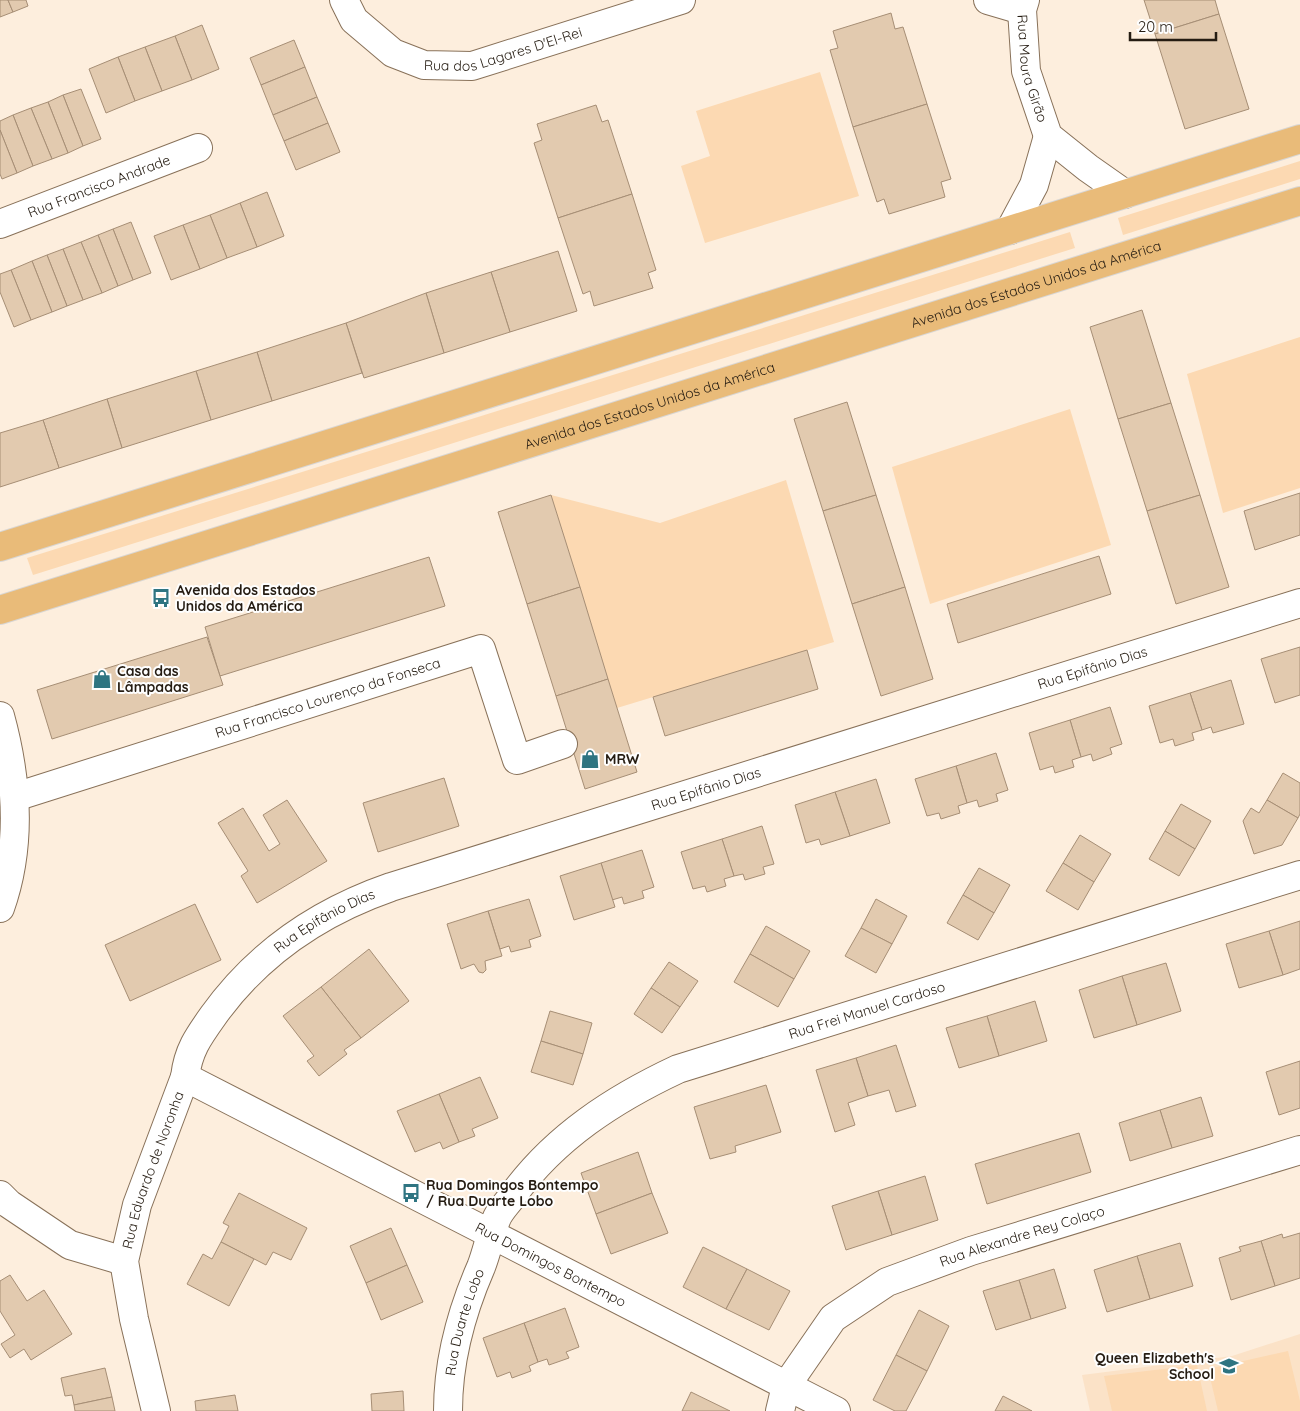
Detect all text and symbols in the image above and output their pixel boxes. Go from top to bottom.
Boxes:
scale bar [1130,10,1216,42]
street label: Rua Moura Girão [1013,14,1052,125]
text: 20 m [1138,17,1173,36]
street label: Rua dos Lagares D'El-Rei [424,23,584,75]
street label: Rua Francisco Andrade [25,150,173,222]
street label: Avenida dos Estados Unidos da América [909,236,1163,332]
street label: Avenida dos Estados Unidos da América [522,358,777,453]
place label: Avenida dos Estados Unidos da América [176,581,316,615]
bus stop icon: Avenida dos Estados Unidos da América [150,587,172,609]
street label: Rua Epifânio Dias [1035,642,1150,693]
street label: Rua Francisco Lourenço da Fonseca [213,654,443,742]
place label: Casa das Lâmpadas [117,662,189,696]
shop icon: Casa das Lâmpadas [91,668,113,690]
shop icon: MRW [579,748,601,770]
place label: MRW [605,750,639,768]
street label: Rua Epifânio Dias [649,763,763,814]
street label: Rua Epifânio Dias [270,885,377,957]
street label: Rua Frei Manuel Cardoso [786,977,947,1043]
street label: Rua Eduardo de Noronha [118,1089,188,1251]
place label: Rua Domingos Bontempo / Rua Duarte Lobo [426,1176,599,1210]
bus stop icon: Rua Domingos Bontempo / Rua Duarte Lobo [400,1182,422,1204]
street label: Rua Alexandre Rey Colaço [937,1202,1107,1271]
street label: Rua Domingos Bontempo [472,1218,629,1311]
street label: Rua Duarte Lobo [441,1266,488,1377]
place label: Queen Elizabeth's School [1095,1349,1214,1383]
school or university icon: Queen Elizabeth's School [1218,1355,1240,1377]

